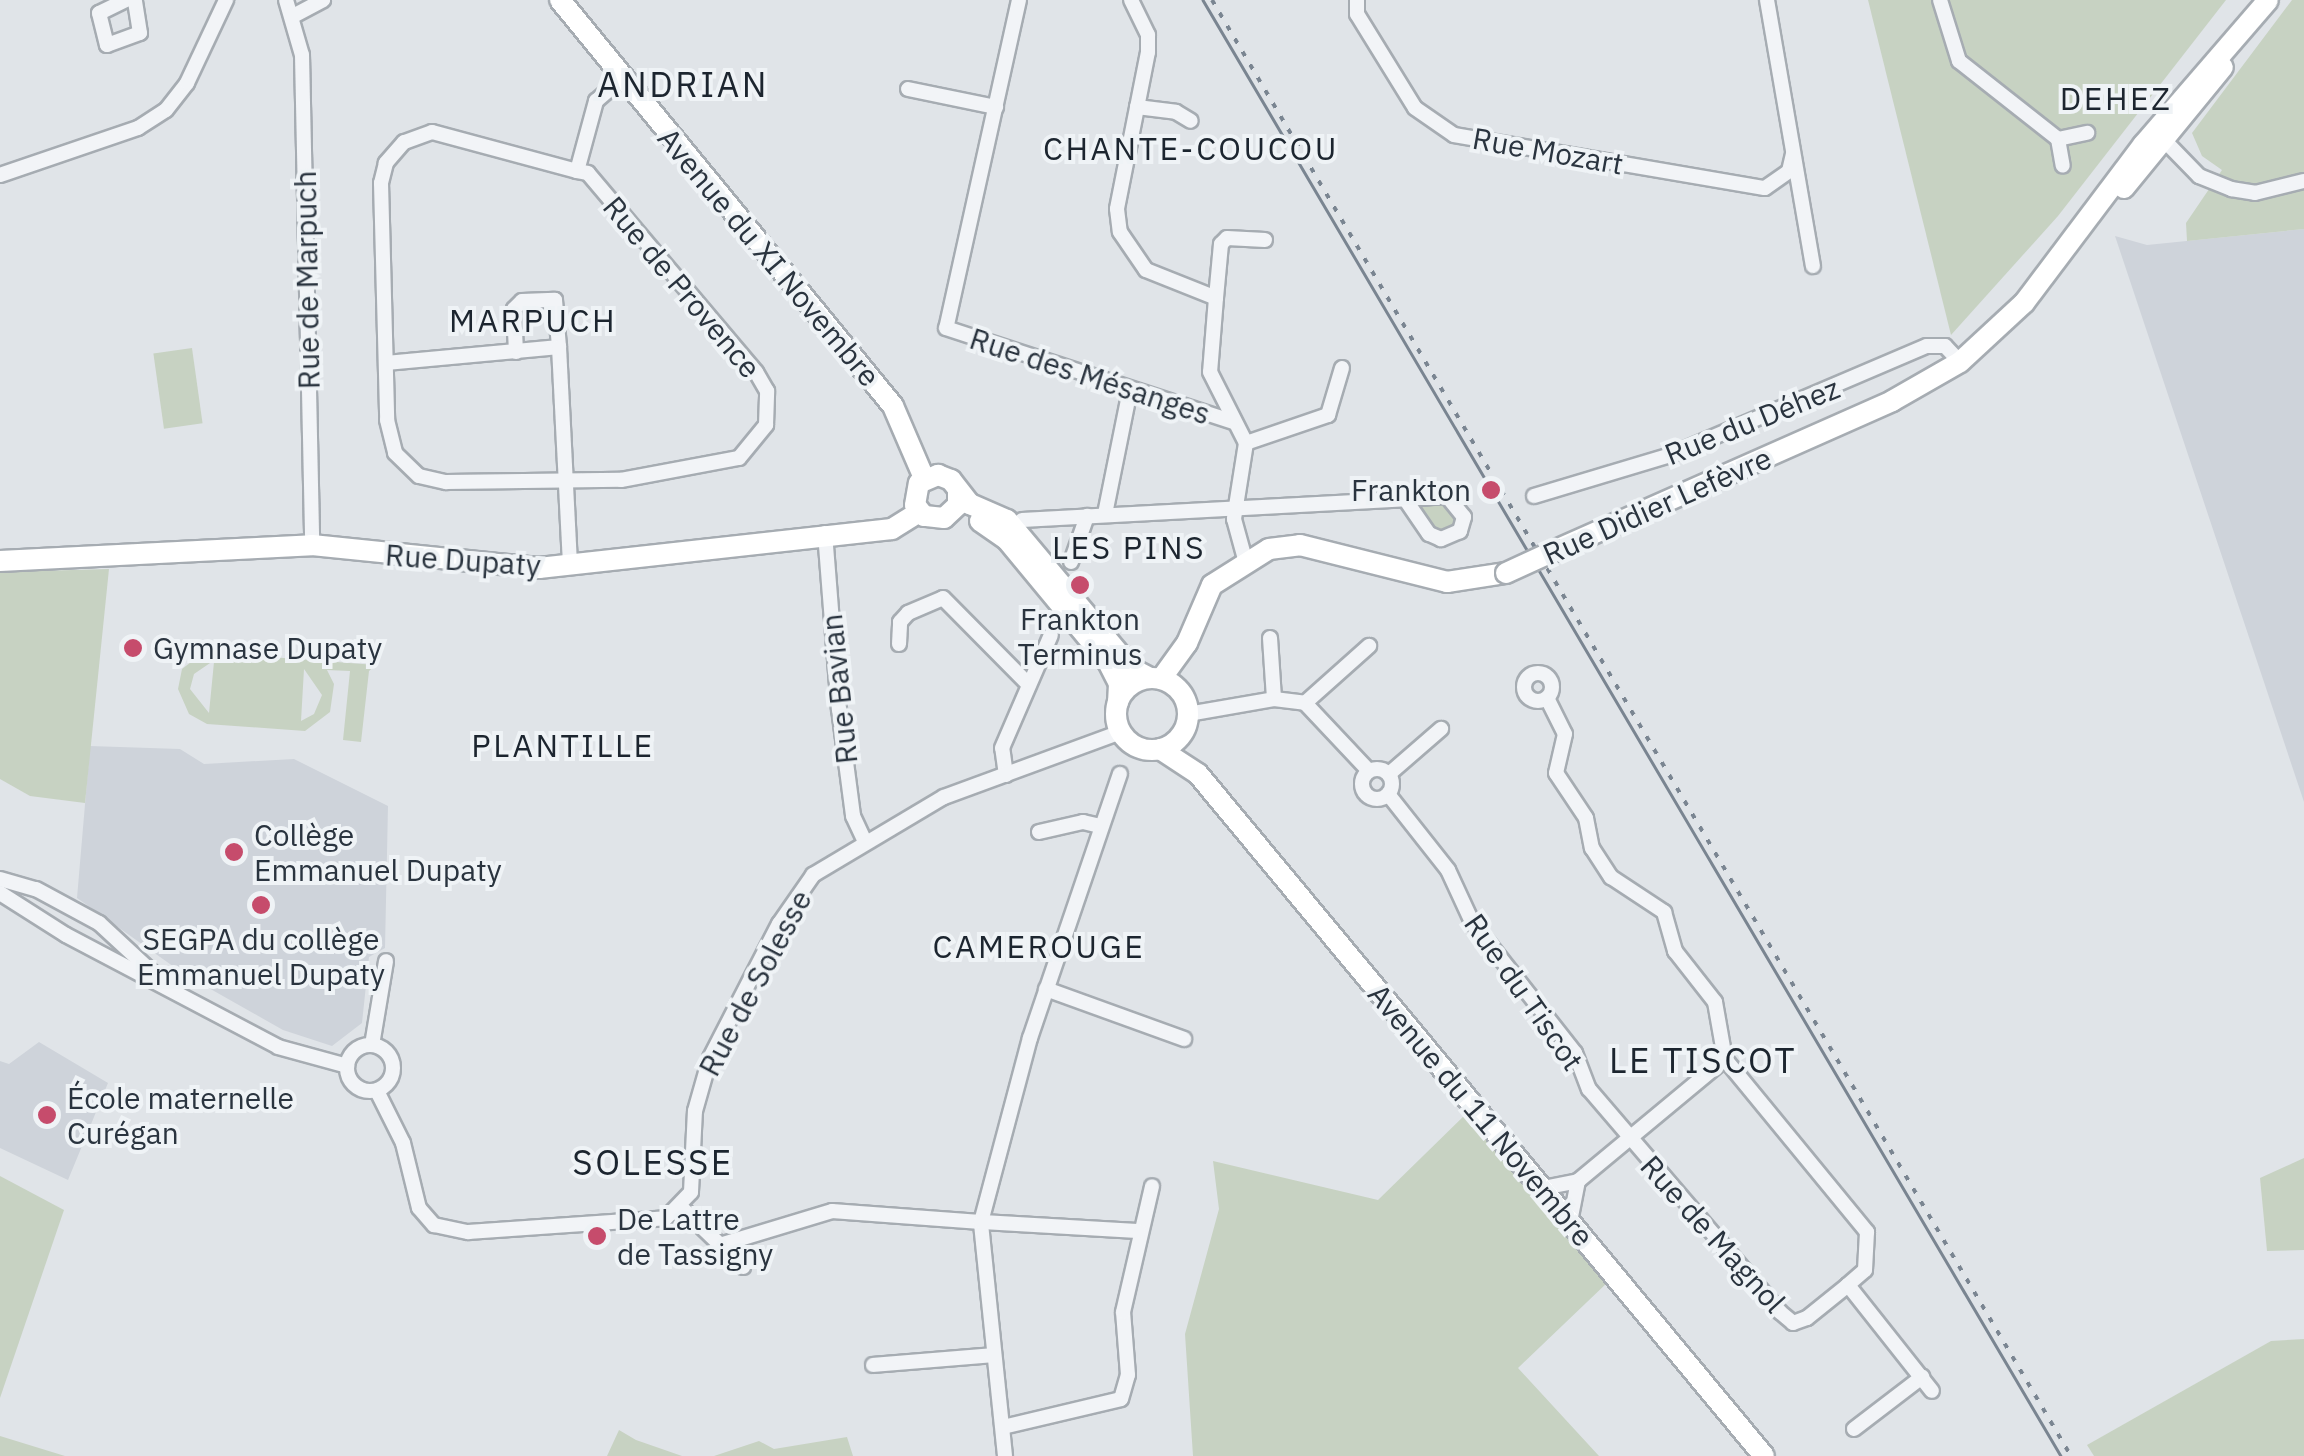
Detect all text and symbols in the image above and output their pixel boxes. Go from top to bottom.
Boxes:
district label: ANDRIAN [597,63,769,105]
district label: DEHEZ [2060,79,2172,117]
street label: Rue Mozart [1470,120,1626,182]
street label: Avenue du XI Novembre [650,121,888,393]
district label: CHANTE-COUCOU [1043,129,1339,167]
street label: Rue de Marpuch [287,170,327,390]
street label: Rue de Provence [596,189,768,385]
district label: MARPUCH [449,301,617,339]
street label: Rue des Mésanges [965,320,1215,432]
street label: Rue du Déhez [1659,370,1845,472]
street label: Rue Didier Lefèvre [1537,440,1777,572]
place label: Frankton [1351,472,1471,508]
marker: Frankton [1480,479,1502,501]
district label: LES PINS [1052,528,1206,566]
street label: Rue Dupaty [384,537,542,583]
marker: Frankton Terminus [1069,574,1091,596]
place label: Frankton Terminus [1017,601,1143,672]
street label: Rue Bavian [813,612,865,766]
place label: Gymnase Dupaty [153,630,382,666]
marker: Gymnase Dupaty [122,637,144,659]
district label: PLANTILLE [471,726,655,764]
place label: Collège Emmanuel Dupaty [254,817,502,888]
marker: Collège Emmanuel Dupaty [223,841,245,863]
street label: Rue de Solesse [691,884,819,1082]
marker: SEGPA du collège Emmanuel Dupaty [250,894,272,916]
street label: Rue du Tiscot [1457,907,1591,1077]
place label: SEGPA du collège Emmanuel Dupaty [137,921,385,992]
district label: CAMEROUGE [933,927,1145,965]
street label: Avenue du 11 Novembre [1361,976,1601,1254]
district label: LE TISCOT [1609,1039,1797,1081]
place label: École maternelle Curégan [67,1080,294,1150]
marker: École maternelle Curégan [36,1104,58,1126]
district label: SOLESSE [572,1141,734,1183]
street label: Rue de Magnol [1633,1148,1793,1320]
place label: De Lattre de Tassigny [617,1201,773,1272]
marker: De Lattre de Tassigny [586,1225,608,1247]

